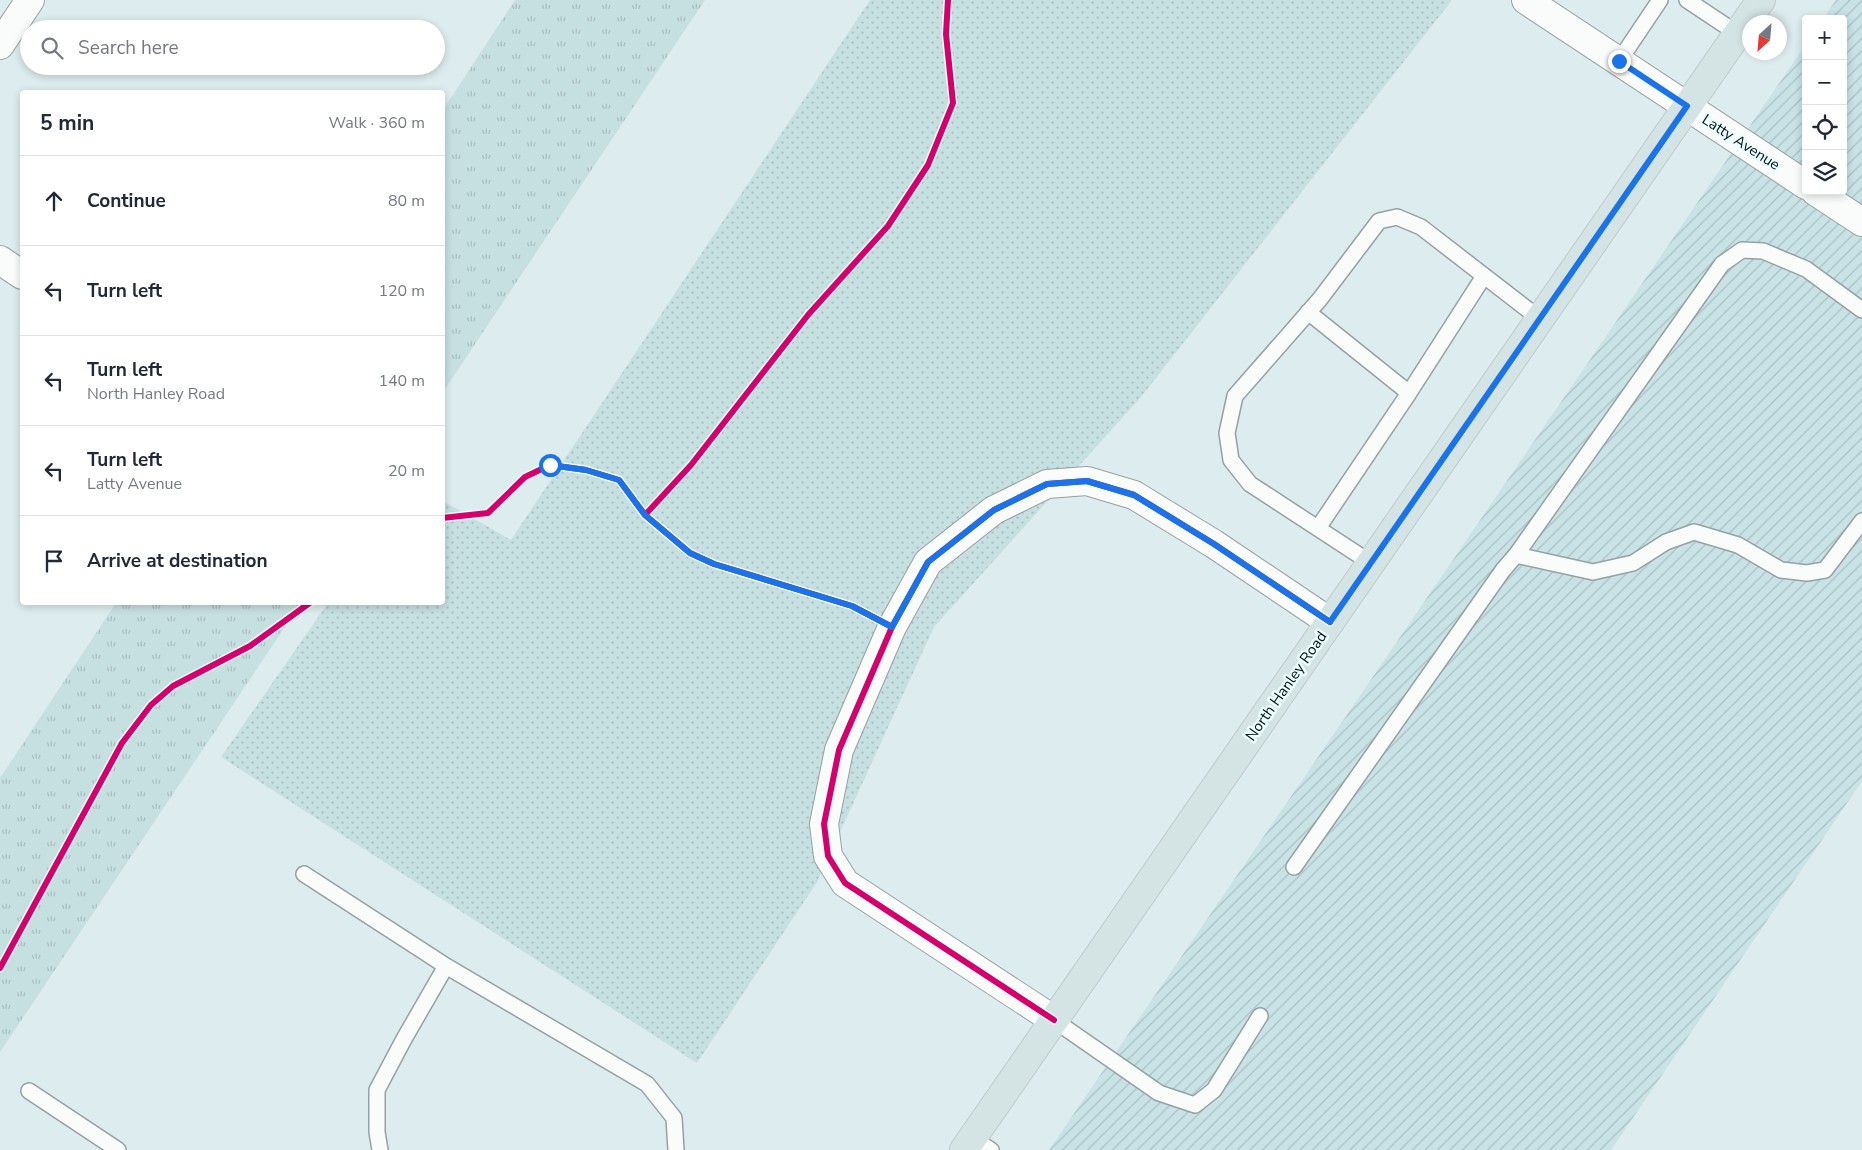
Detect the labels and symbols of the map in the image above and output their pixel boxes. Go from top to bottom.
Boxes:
north arrow [1742,15,1787,60]
route end [1608,50,1631,73]
street label: Latty Avenue [1698,109,1784,175]
route start [539,454,562,477]
street label: North Hanley Road [1241,627,1331,745]

